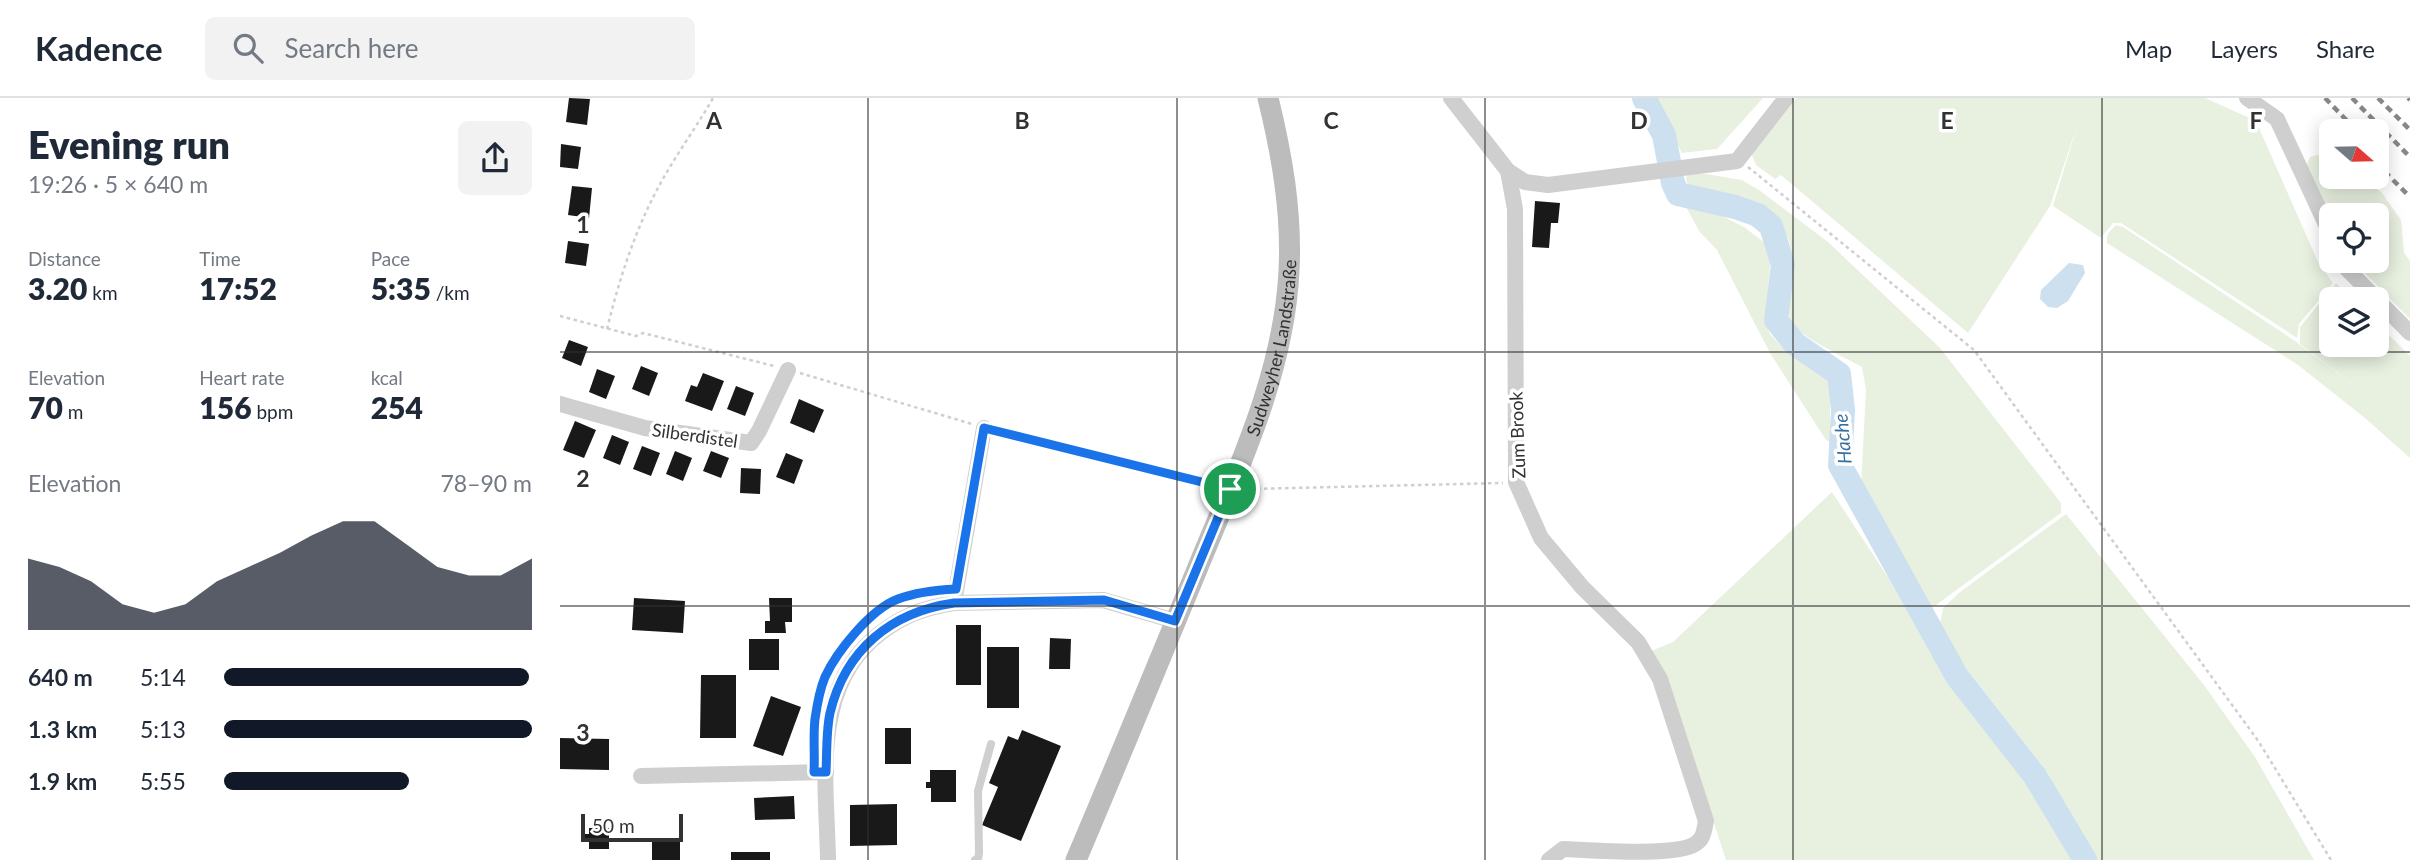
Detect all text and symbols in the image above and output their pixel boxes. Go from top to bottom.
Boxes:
search box [205,17,695,80]
text: Kadence [35,28,163,68]
icon: search [229,29,267,67]
text: Search here [285,32,419,64]
text: Map [2125,34,2172,63]
text: Layers [2210,34,2278,63]
text: Share [2316,34,2375,63]
text: A [705,106,723,134]
text: B [1014,106,1030,134]
text: C [1323,106,1339,134]
text: D [1630,106,1648,134]
text: E [1940,106,1954,134]
text: F [2249,106,2263,134]
north arrow [2319,119,2389,189]
map controls [2319,119,2389,357]
text: Evening run [28,121,230,167]
button: share [458,121,532,195]
text: 19:26 · 5 × 640 m [28,170,208,198]
button: locate [2319,203,2389,273]
text: 1 [576,210,590,238]
text: Distance [28,247,101,270]
text: Time [199,247,241,270]
text: Pace [371,247,410,270]
street label: Sudweyher Landstraße [1241,259,1300,439]
text: 3.20 [28,270,87,306]
text: 17:52 [199,270,277,306]
text: 5:35 [371,270,431,306]
text: km [87,281,118,304]
text: /km [431,281,470,304]
button: layers [2319,287,2389,357]
text: Elevation [28,366,105,389]
text: Heart rate [199,366,285,389]
text: kcal [371,366,403,389]
text: 70 [28,389,63,425]
text: 156 [199,389,252,425]
text: 254 [371,389,423,425]
street label: Zum Brook [1504,390,1530,479]
text: m [63,400,83,423]
text: bpm [252,400,293,423]
water label: Hache [1828,413,1856,465]
street label: Silberdistel [651,418,739,452]
pin [1200,459,1260,519]
text: 2 [576,464,590,492]
text: Elevation [28,469,121,497]
text: 78–90 m [440,469,532,497]
icon: arrive [1211,470,1249,508]
text: 640 m [28,663,93,691]
text: 5:14 [140,663,186,691]
text: 1.3 km [28,715,97,743]
text: 5:13 [140,715,186,743]
text: 3 [576,718,590,746]
text: 1.9 km [28,767,97,795]
text: 5:55 [140,767,186,795]
scale bar [581,811,682,843]
text: 50 m [592,814,635,837]

